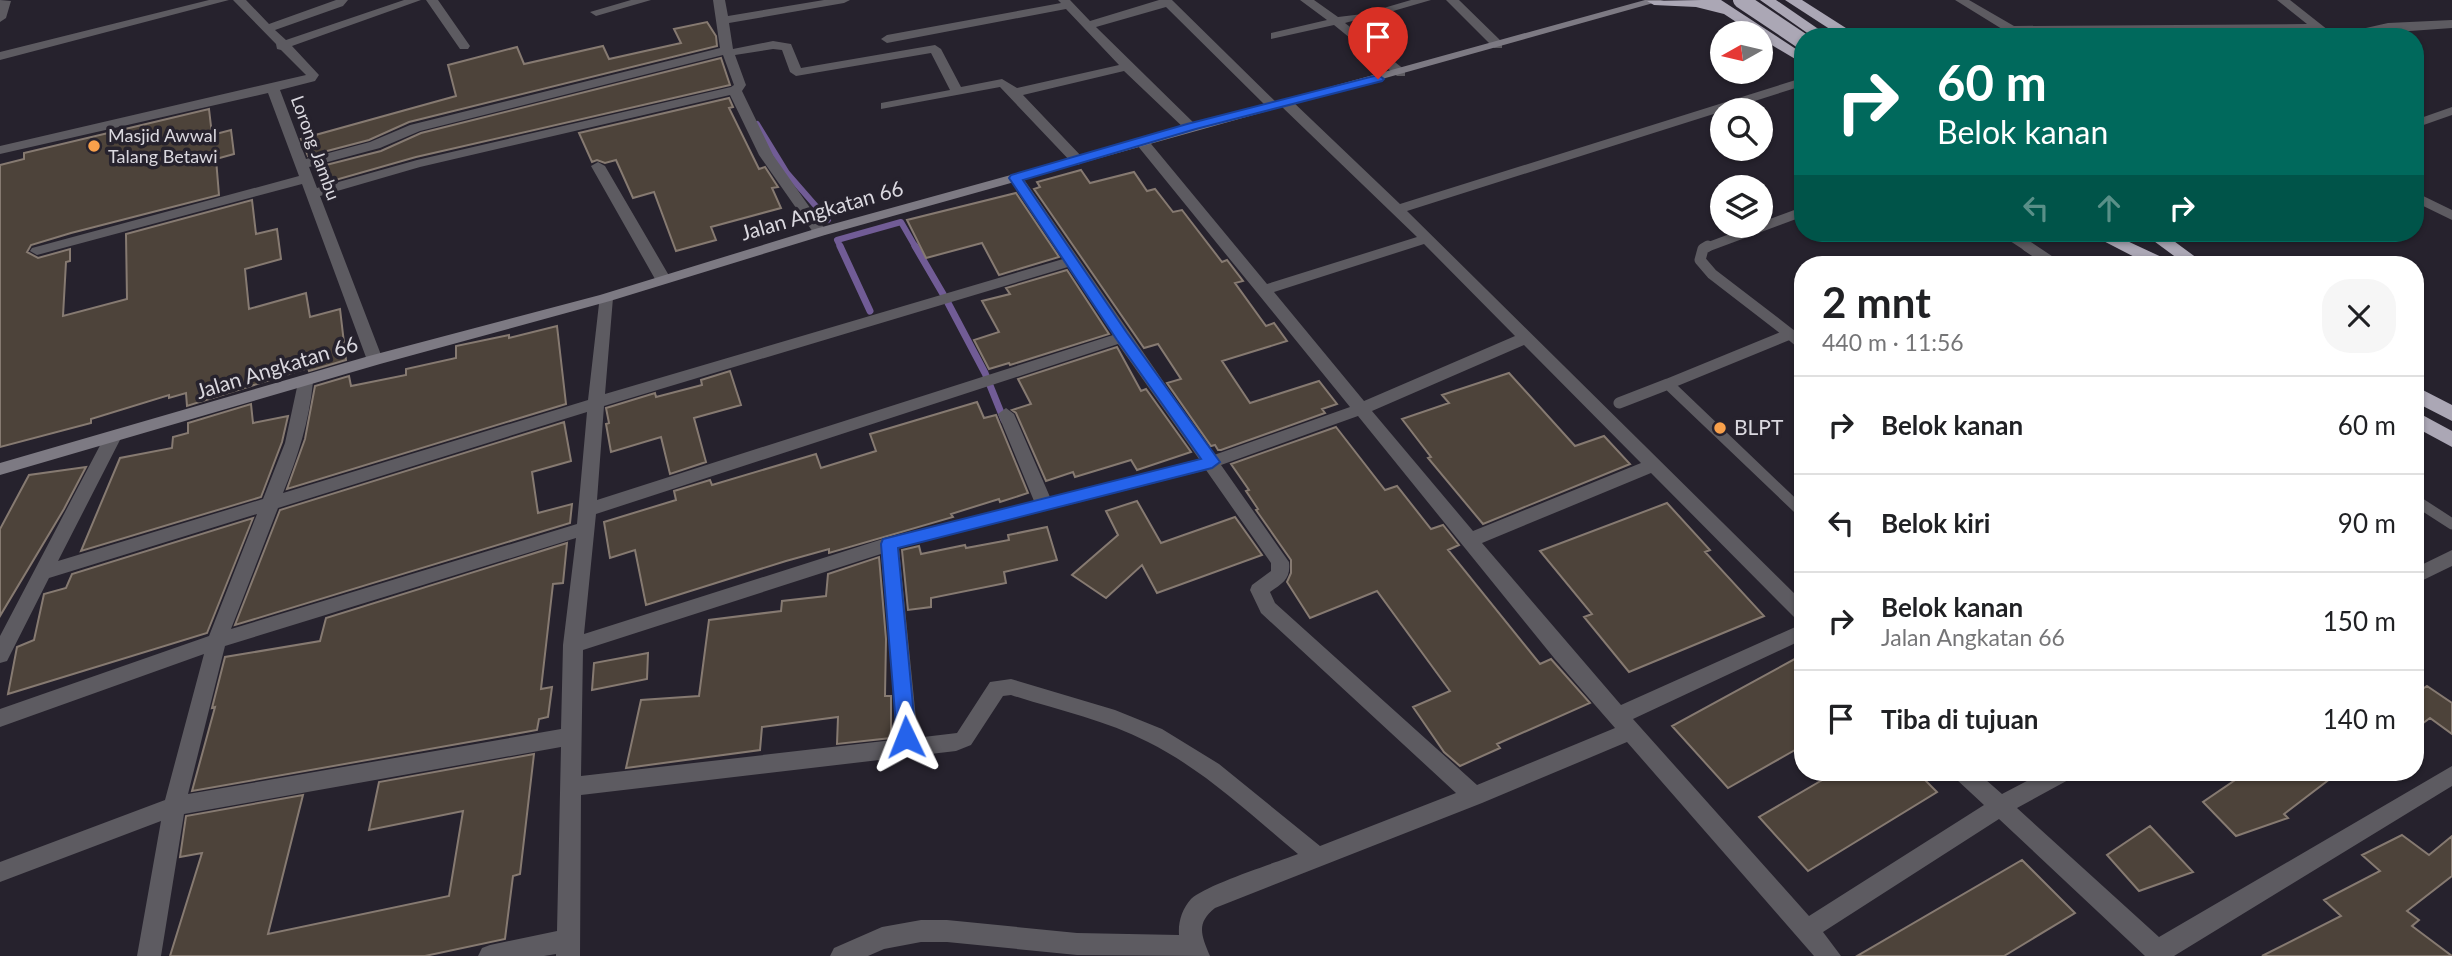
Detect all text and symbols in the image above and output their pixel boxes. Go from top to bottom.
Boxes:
pin [1348,7,1408,79]
icon: arrive [1359,18,1397,56]
north arrow [1710,21,1773,84]
map controls [1710,21,1773,238]
text: 60 m [1937,53,2047,111]
icon: right [1822,56,1913,147]
street label: Lorong Jambu [287,92,345,203]
button: search [1710,98,1773,161]
text: Belok kanan [1937,112,2108,151]
place label: Masjid Awwal Talang Betawi [108,124,217,167]
marker: Masjid Awwal Talang Betawi [86,138,102,154]
street label: Jalan Angkatan 66 [737,174,906,245]
button: layers [1710,175,1773,238]
icon: left [2017,189,2055,227]
icon: ahead [2090,189,2128,227]
icon: right [2163,189,2201,227]
text: 2 mnt [1822,277,1931,327]
button: close [2322,279,2396,353]
text: 440 m · 11:56 [1822,328,1964,356]
street label: Jalan Angkatan 66 [193,330,360,403]
icon: right [1822,406,1860,444]
text: Belok kanan [1881,409,2023,441]
text: 60 m [2338,409,2396,441]
place label: BLPT [1734,414,1784,439]
marker: BLPT [1712,420,1728,436]
icon: left [1822,504,1860,542]
text: Belok kiri [1881,507,1990,539]
text: 90 m [2338,507,2396,539]
text: Belok kanan [1881,591,2023,623]
icon: right [1822,602,1860,640]
text: 150 m [2323,605,2396,637]
text: Jalan Angkatan 66 [1881,623,2065,651]
position arrow [869,700,943,774]
icon: arrive [1822,700,1860,738]
text: Tiba di tujuan [1881,703,2039,735]
text: 140 m [2323,703,2396,735]

